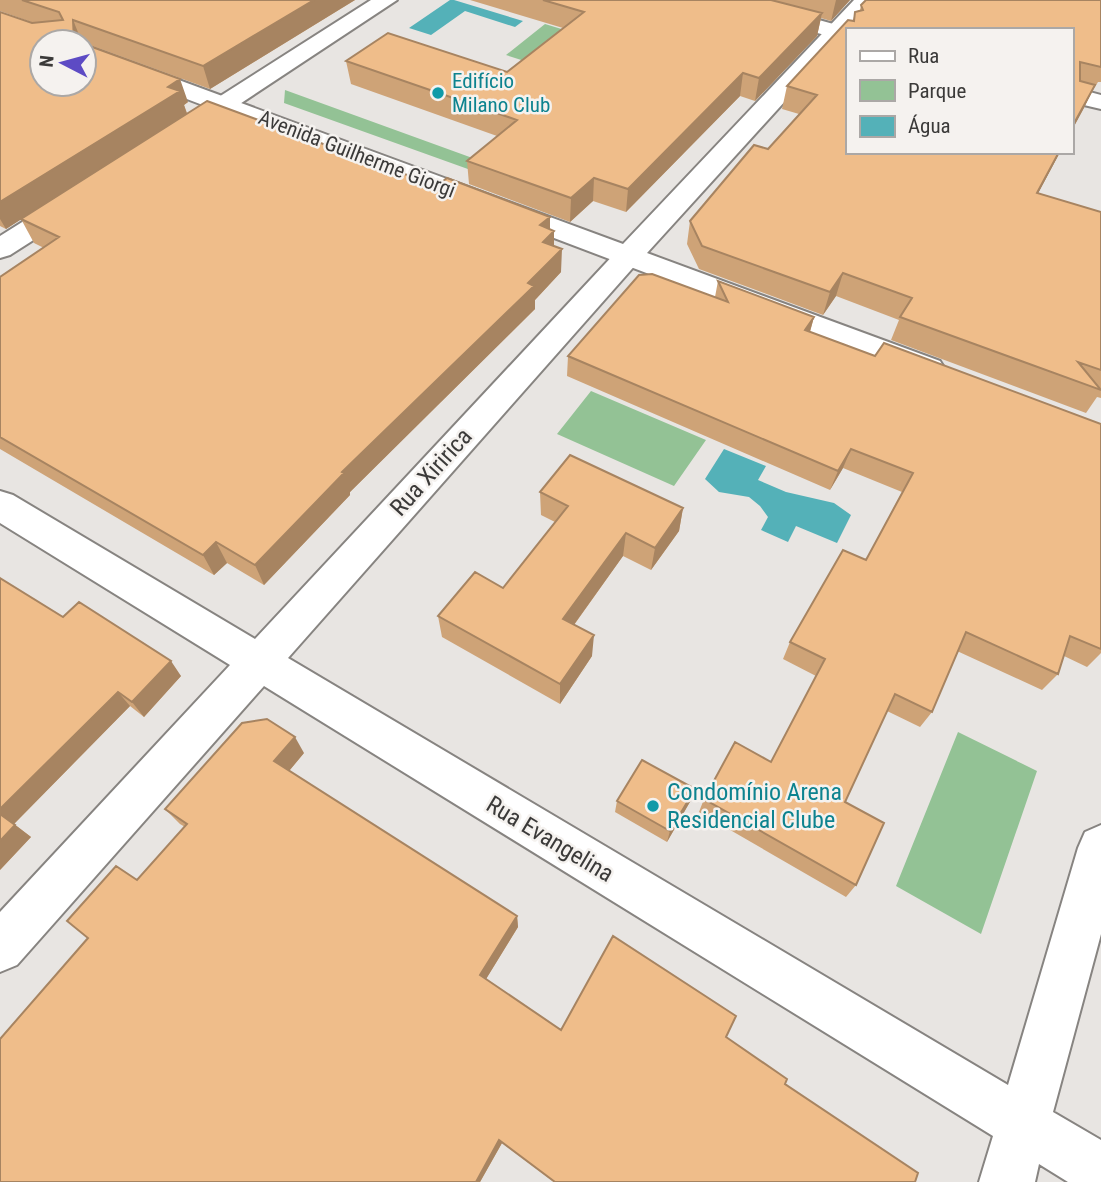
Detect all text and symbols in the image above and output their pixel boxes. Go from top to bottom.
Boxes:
north arrow [28,28,98,98]
legend [846,28,1073,154]
text: Rua [908,44,939,68]
text: N [35,54,59,68]
place label: Edifício Milano Club [452,69,550,117]
text: Parque [908,79,966,103]
marker: Edifício Milano Club [430,85,446,101]
street label: Avenida Guilherme Giorgi [255,105,459,203]
text: Água [908,114,951,138]
street label: Rua Xiririca [384,422,478,522]
place label: Condomínio Arena Residencial Clube [667,778,842,834]
street label: Rua Evangelina [481,790,619,888]
marker: Condomínio Arena Residencial Clube [645,798,661,814]

